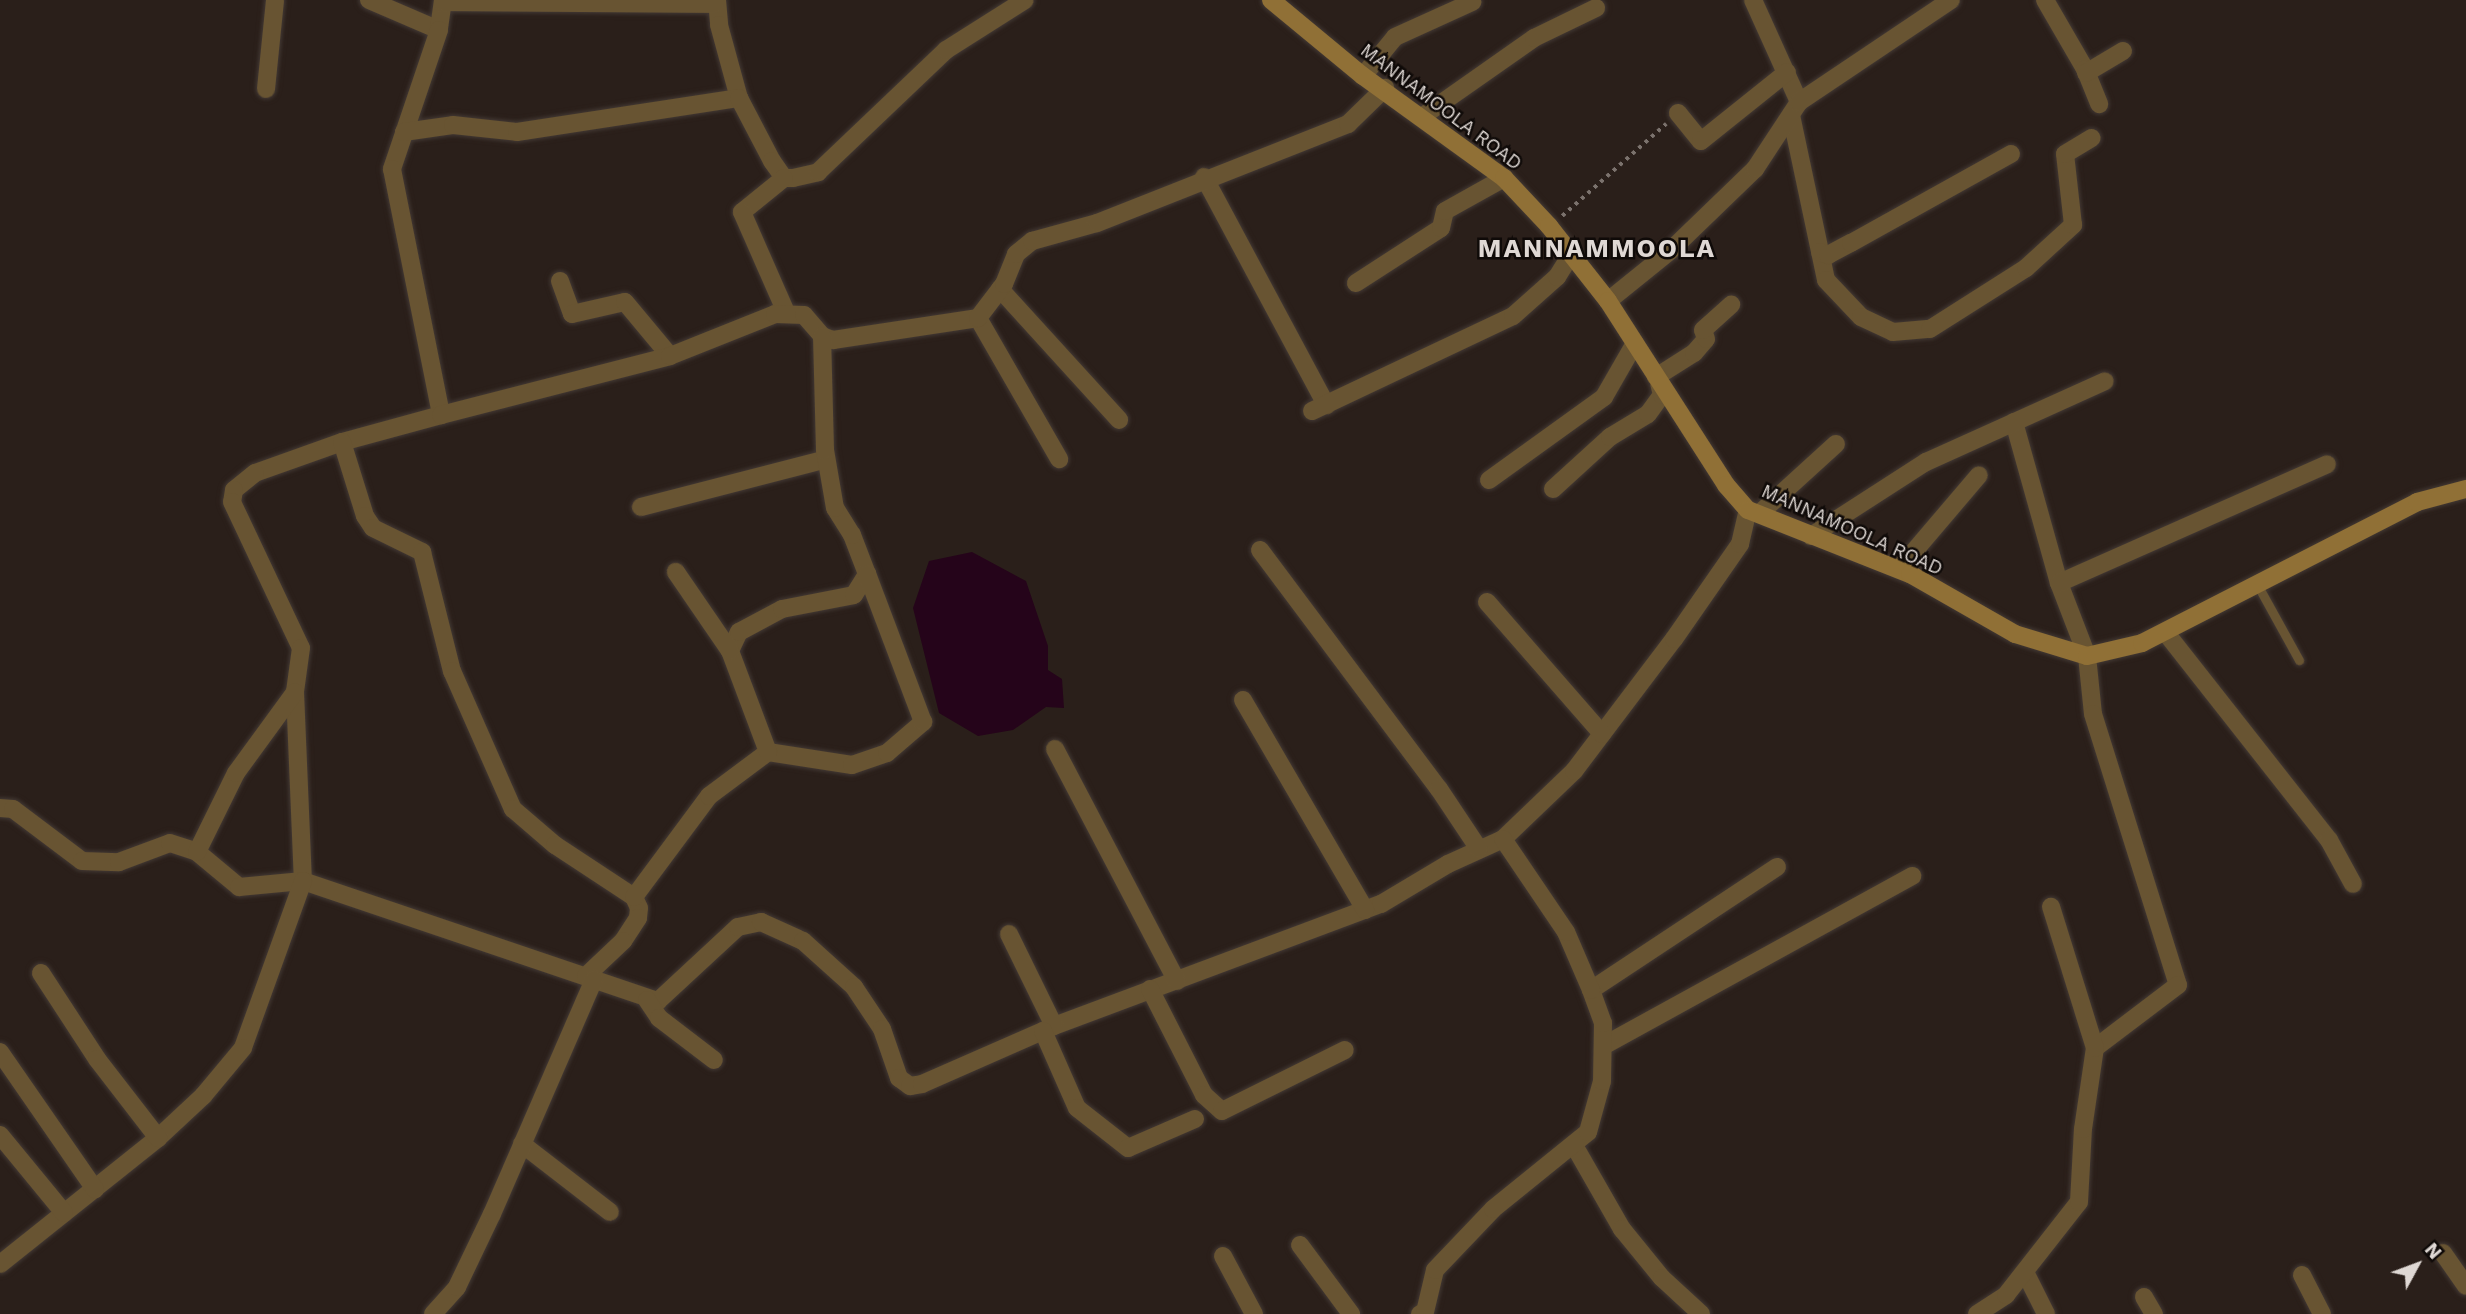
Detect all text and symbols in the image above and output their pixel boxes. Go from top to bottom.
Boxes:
street label: MANNAMOOLA ROAD [1356,39,1526,175]
district label: MANNAMMOOLA [1479,233,1715,265]
street label: MANNAMOOLA ROAD [1757,480,1947,580]
north arrow [2382,1230,2452,1300]
text: N [2420,1238,2447,1264]

